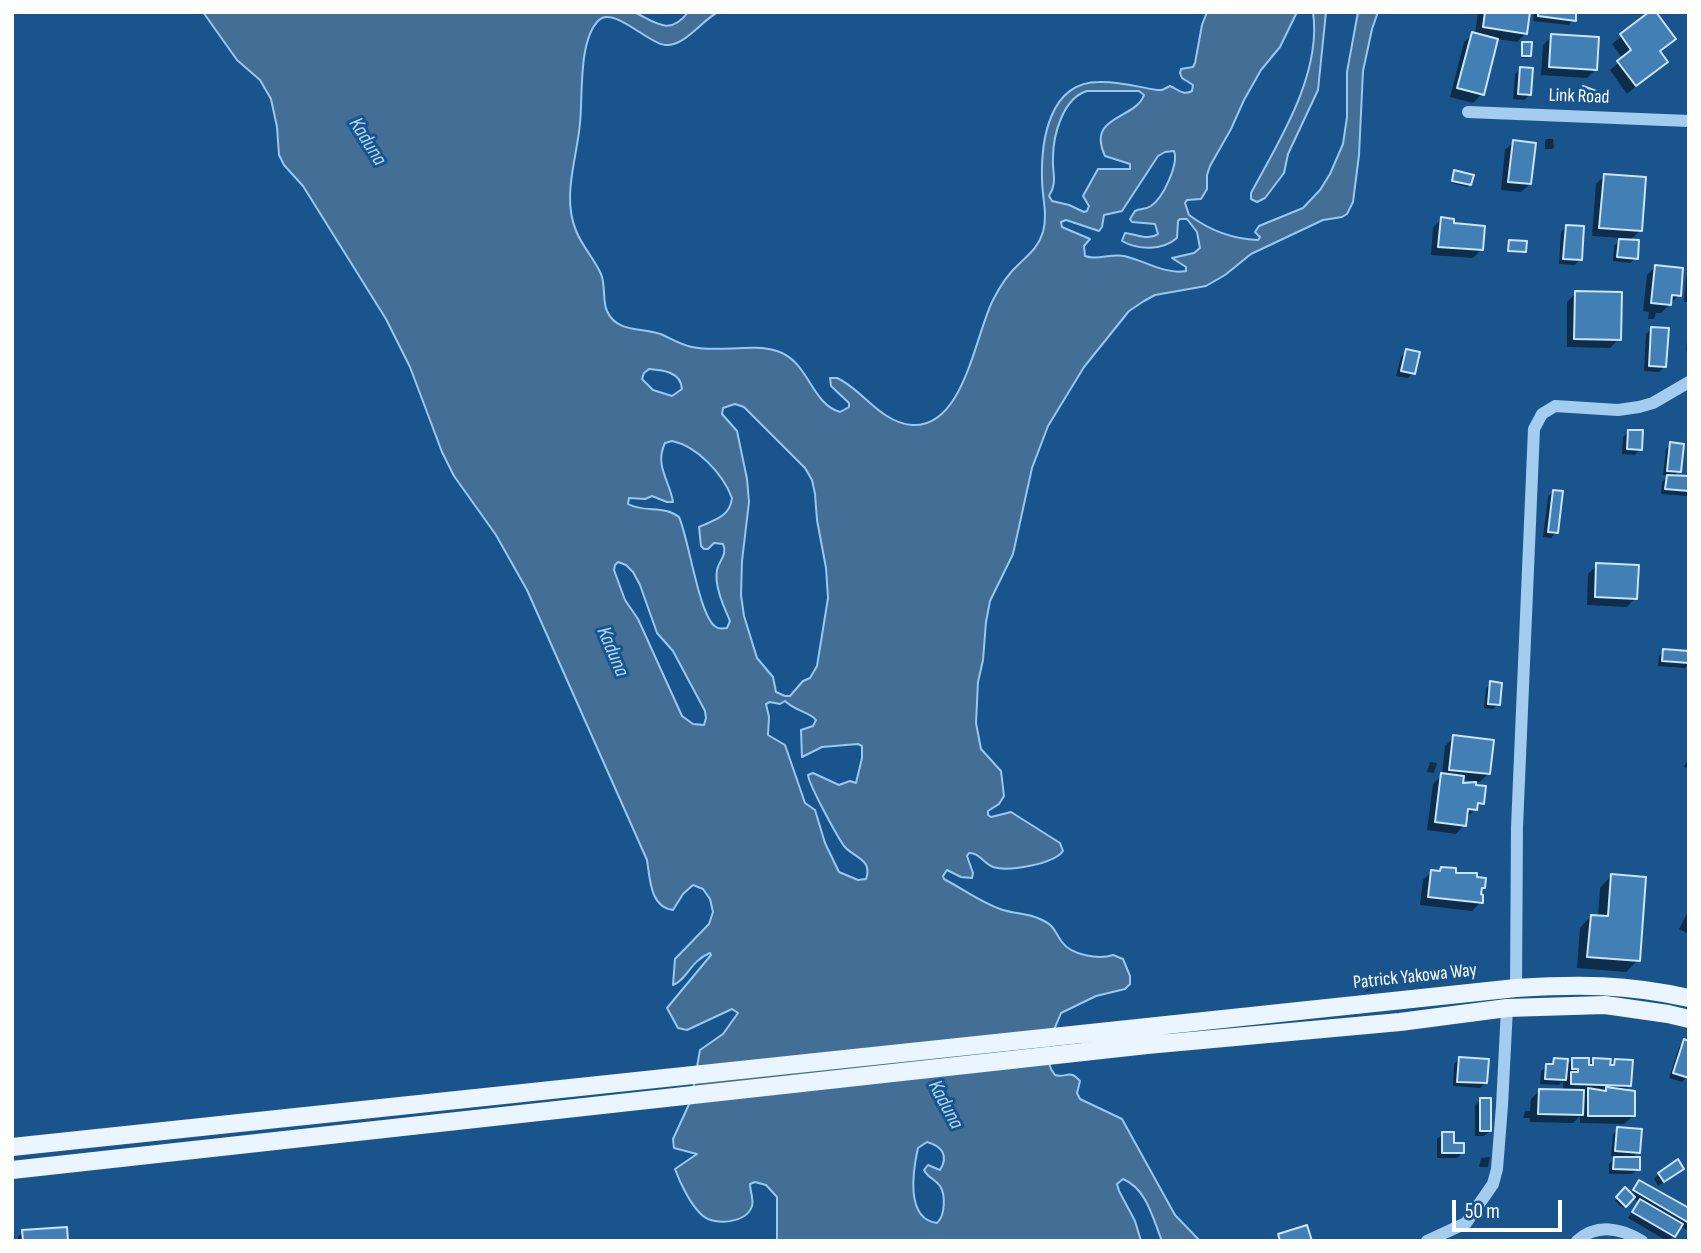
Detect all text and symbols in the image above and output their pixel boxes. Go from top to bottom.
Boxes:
street label: Link Road [1548,85,1610,109]
water label: Kaduna [343,113,391,171]
water label: Kaduna [590,623,634,681]
street label: Patrick Yakowa Way [1352,959,1478,995]
water label: Kaduna [922,1076,968,1134]
scale bar [1456,1186,1566,1230]
text: 50 m [1465,1199,1500,1224]

